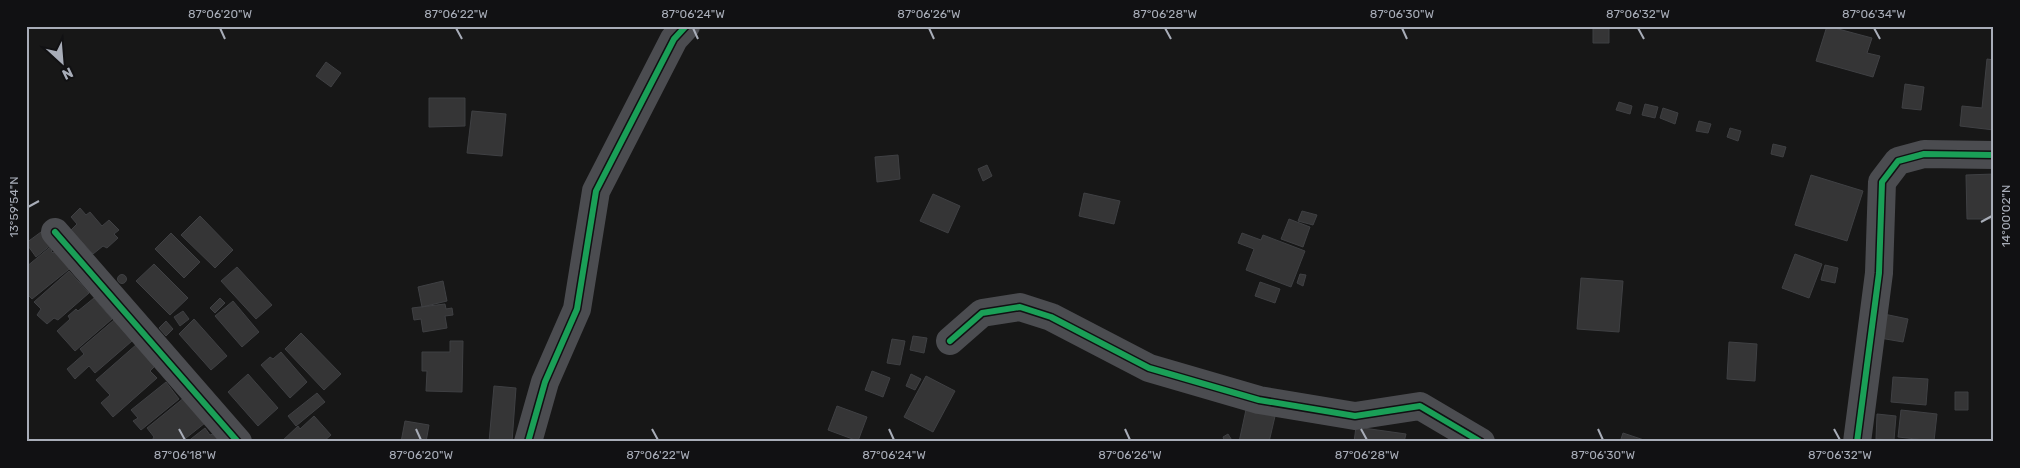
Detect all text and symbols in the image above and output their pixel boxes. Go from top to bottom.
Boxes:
text: 87°06'20"W [188,7,253,21]
text: 87°06'22"W [424,7,488,21]
text: 87°06'24"W [661,7,725,21]
text: 87°06'26"W [897,7,961,21]
text: 87°06'28"W [1133,7,1198,21]
text: 87°06'30"W [1370,7,1435,21]
text: 87°06'32"W [1606,7,1670,21]
text: 87°06'34"W [1842,7,1906,21]
north arrow [38,38,88,88]
text: N [59,63,76,83]
text: 13°59'54"N [7,177,21,238]
text: 14°00'02"N [1999,185,2013,247]
text: 87°06'18"W [154,448,217,462]
text: 87°06'20"W [389,448,454,462]
text: 87°06'22"W [626,448,690,462]
text: 87°06'24"W [862,448,926,462]
text: 87°06'26"W [1098,448,1162,462]
text: 87°06'28"W [1335,448,1400,462]
text: 87°06'30"W [1571,448,1636,462]
text: 87°06'32"W [1808,448,1872,462]

